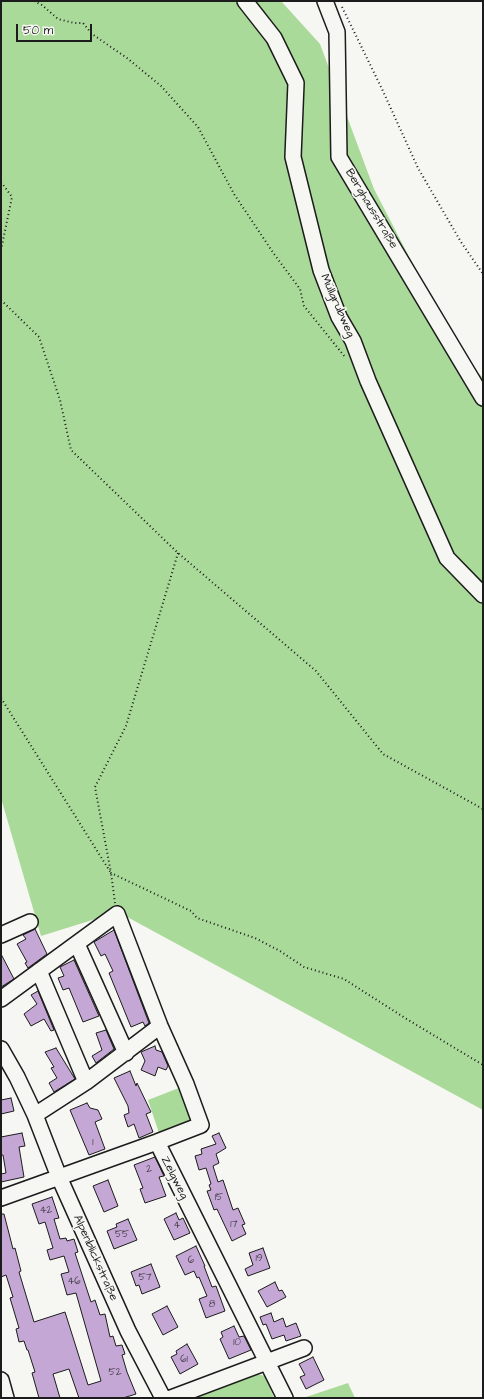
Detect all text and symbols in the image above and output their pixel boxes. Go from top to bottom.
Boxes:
scale bar [18,16,94,42]
text: 50 m [23,22,53,39]
street label: Berghausstraße [341,166,401,252]
street label: Müllgrubweg [317,272,357,340]
house number: 1 [92,1137,94,1149]
street label: Zelgweg [157,1154,191,1202]
house number: 2 [146,1164,152,1176]
house number: 15 [215,1192,223,1204]
house number: 42 [40,1205,52,1217]
street label: Alpenblickstraße [70,1213,120,1303]
house number: 17 [230,1219,238,1231]
house number: 4 [174,1220,180,1232]
house number: 55 [115,1229,129,1241]
house number: 19 [256,1253,262,1265]
house number: 6 [188,1255,194,1267]
house number: 57 [138,1272,152,1284]
house number: 46 [67,1276,81,1288]
house number: 8 [209,1299,215,1311]
house number: 10 [233,1337,241,1349]
house number: 61 [180,1354,188,1366]
house number: 52 [109,1367,121,1379]

